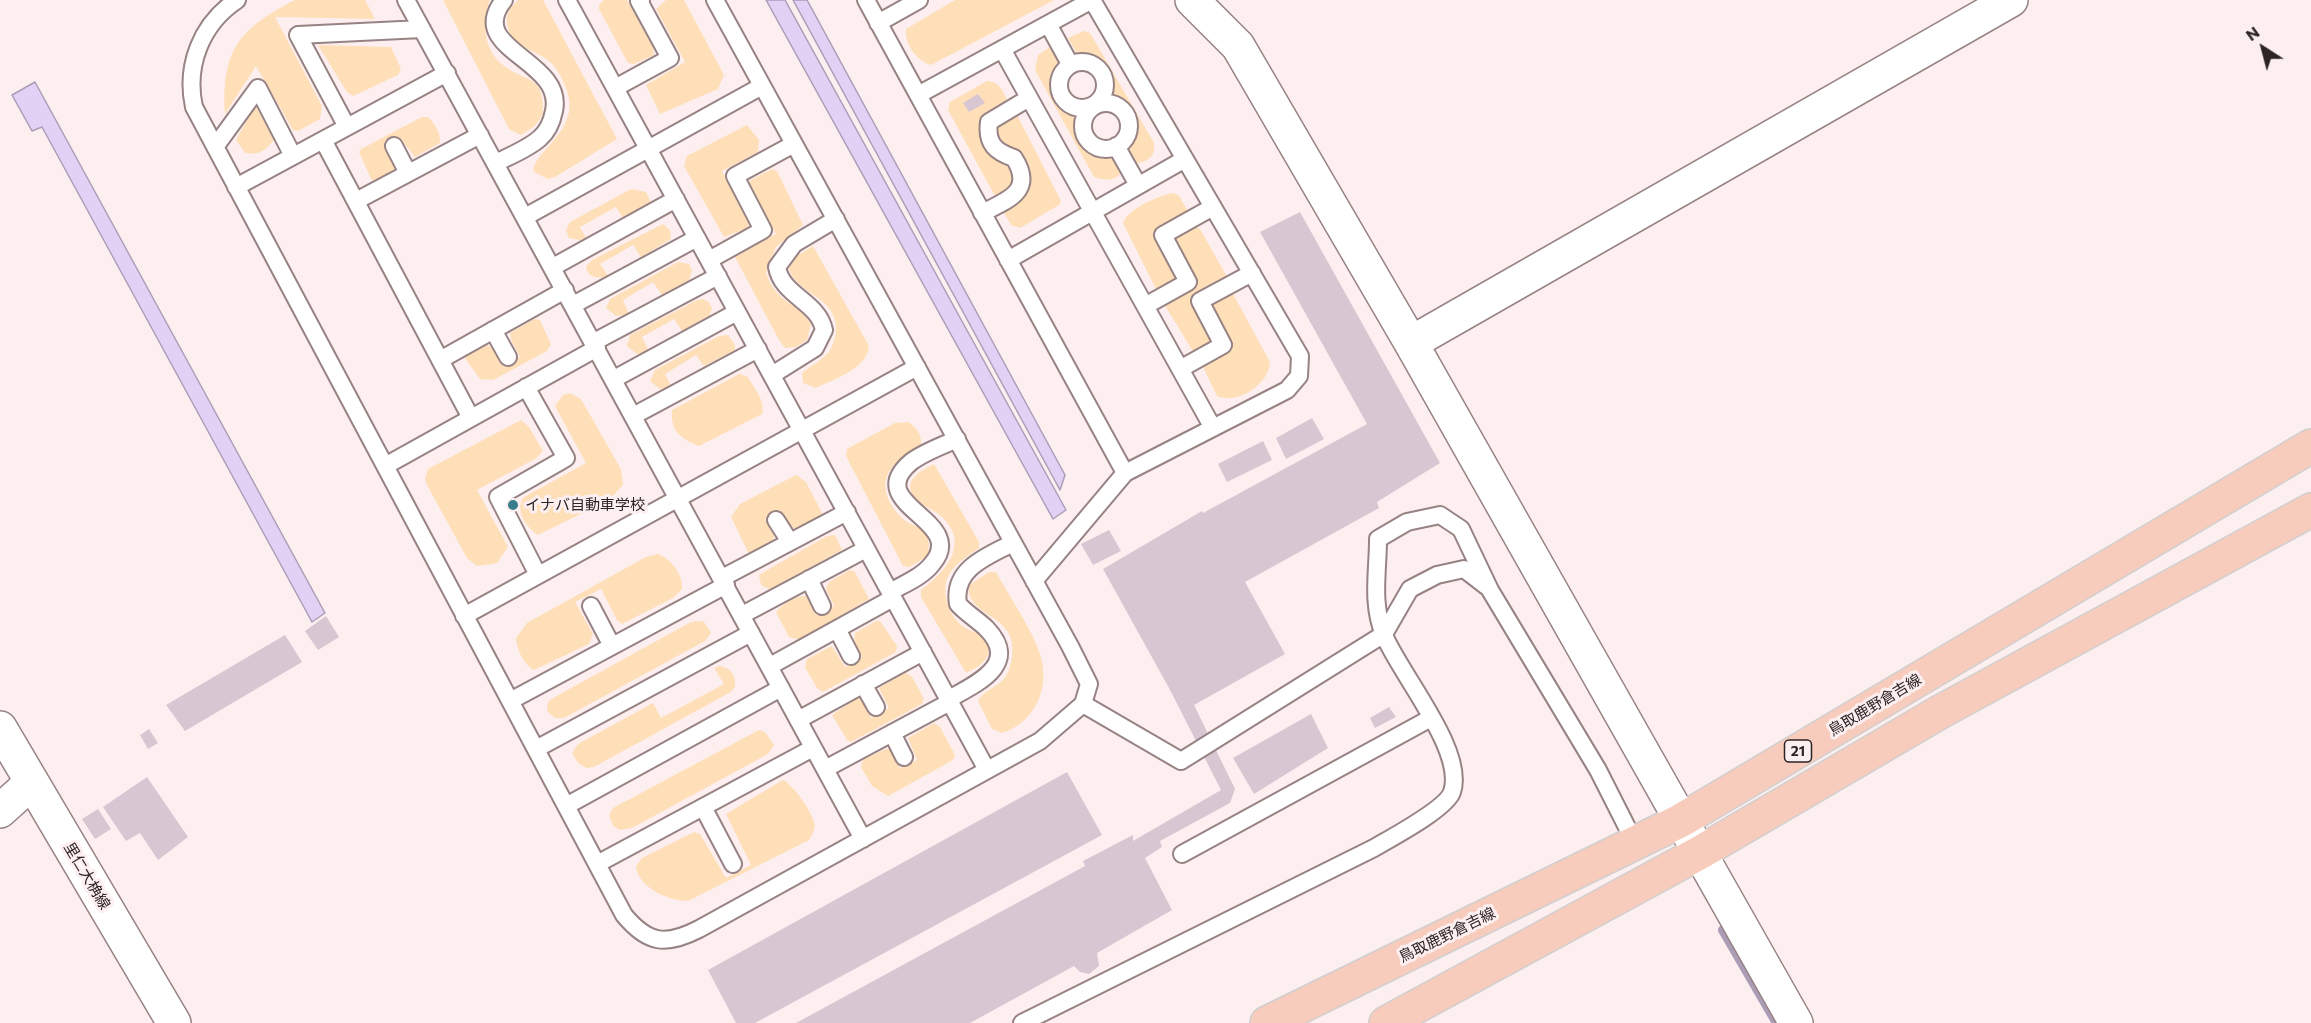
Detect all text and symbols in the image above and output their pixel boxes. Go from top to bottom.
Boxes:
north arrow [2233,18,2293,78]
text: N [2242,22,2263,44]
place label: イナバ自動車学校 [525,496,645,514]
marker: イナバ自動車学校 [506,498,520,512]
street label: 鳥取鹿野倉吉線 [1825,670,1925,740]
road number: 21 [1784,740,1812,762]
street label: 里仁大桷線 [60,839,114,913]
street label: 鳥取鹿野倉吉線 [1396,904,1498,966]

